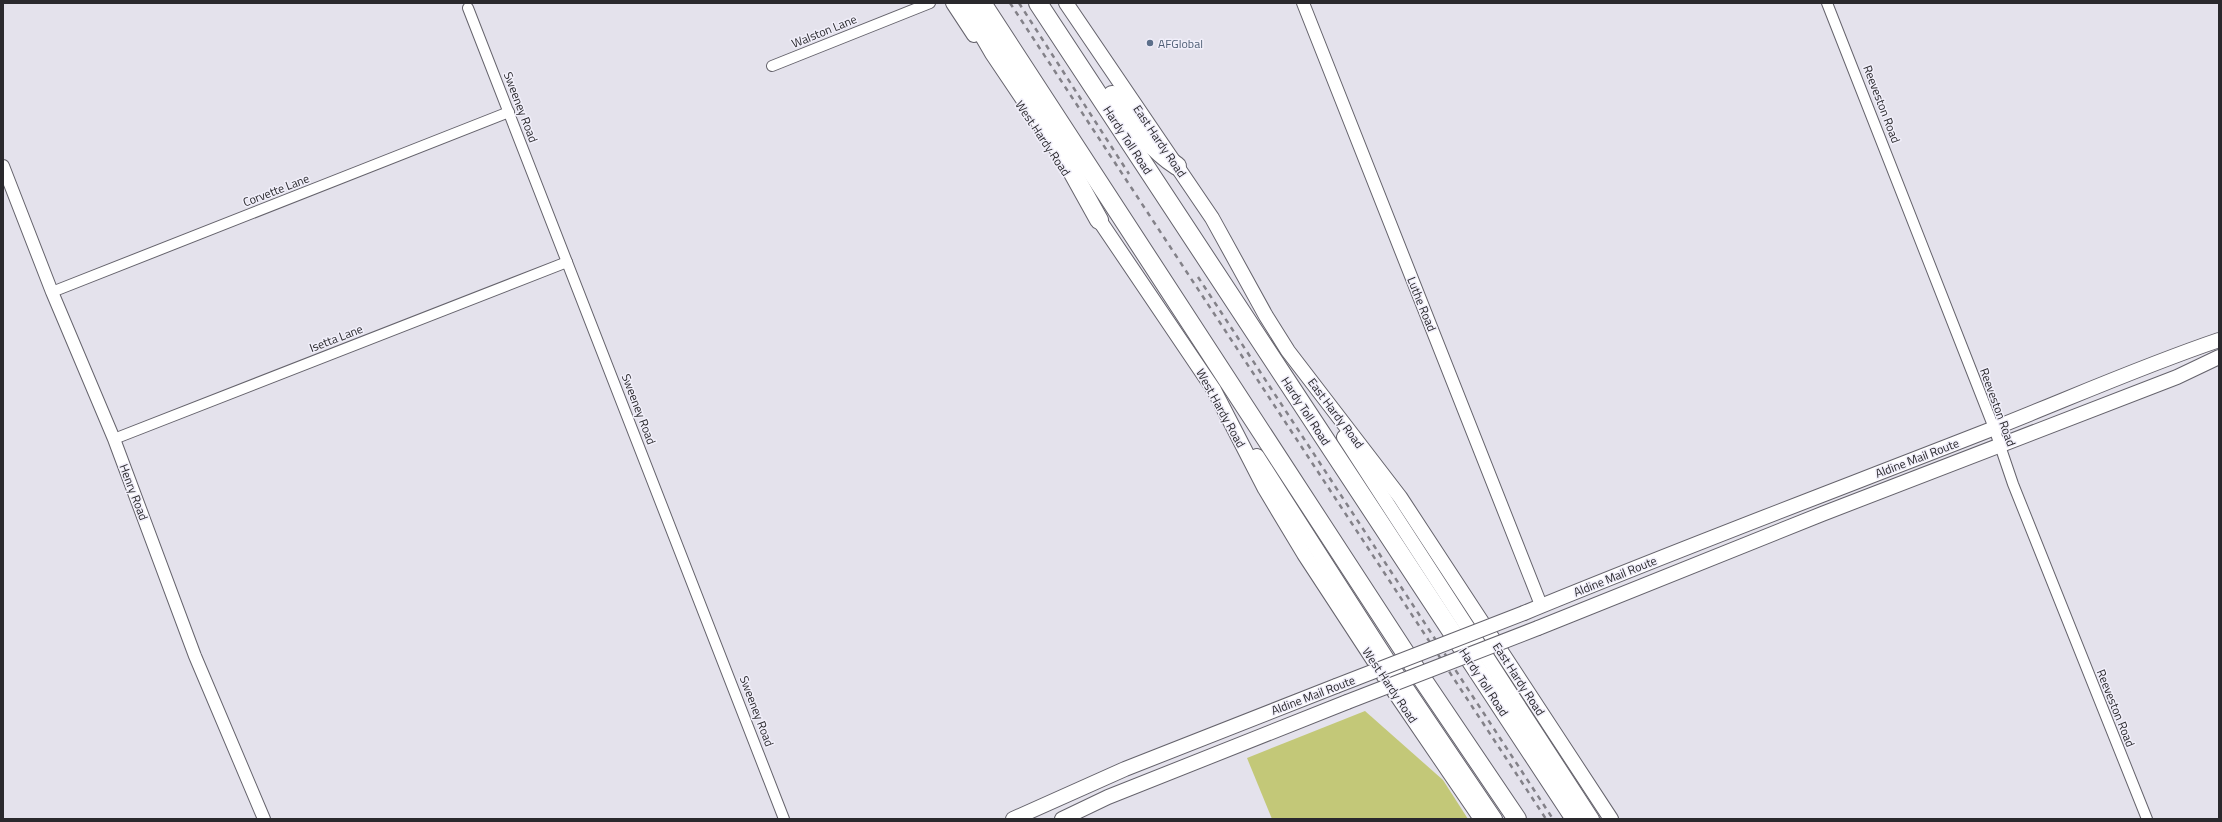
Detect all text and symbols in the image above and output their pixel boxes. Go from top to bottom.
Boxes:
street label: Walston Lane [789,9,859,53]
place label: AFGlobal [1158,34,1203,53]
marker: AFGlobal [1145,38,1155,48]
street label: Reeveston Road [1858,62,1906,146]
street label: Sweeney Road [499,69,543,145]
street label: West Hardy Road [1011,96,1075,180]
street label: East Hardy Road [1129,101,1191,181]
street label: Hardy Toll Road [1099,102,1157,178]
street label: Corvette Lane [240,169,312,211]
street label: Luthe Road [1402,274,1442,334]
street label: Isetta Lane [306,319,366,357]
street label: West Hardy Road [1191,365,1251,451]
street label: Reeveston Road [1975,365,2021,449]
street label: Sweeney Road [617,371,661,447]
street label: Hardy Toll Road [1277,373,1335,449]
street label: East Hardy Road [1303,374,1369,452]
street label: Aldine Mail Route [1872,433,1962,483]
street label: Henry Road [115,461,153,523]
street label: Aldine Mail Route [1570,551,1660,601]
street label: East Hardy Road [1488,639,1550,719]
street label: West Hardy Road [1358,643,1422,727]
street label: Hardy Toll Road [1455,644,1513,720]
street label: Reeveston Road [2092,666,2140,750]
street label: Aldine Mail Route [1268,670,1358,720]
street label: Sweeney Road [735,673,779,749]

